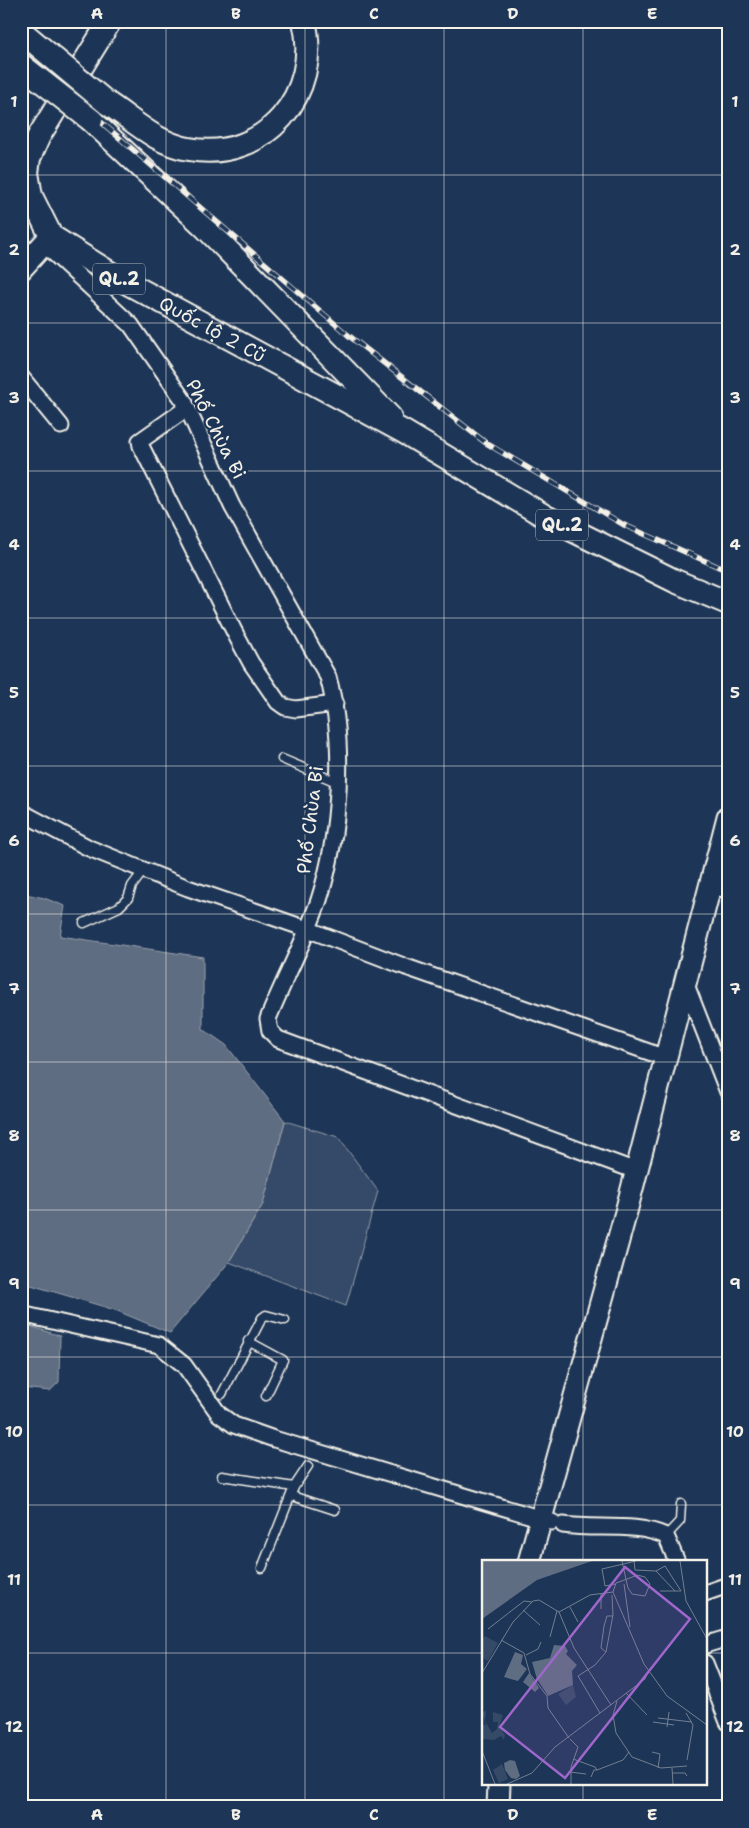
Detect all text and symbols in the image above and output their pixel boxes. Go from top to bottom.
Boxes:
text: A [91,3,103,24]
text: B [231,3,241,24]
text: C [369,3,379,24]
text: D [507,3,519,24]
text: E [647,3,657,24]
text: 1 [10,91,18,112]
text: 1 [731,91,739,112]
text: 2 [8,239,20,260]
text: 2 [729,239,741,260]
road number: QL.2 [93,264,145,294]
street label: Quốc lộ 2 Cũ [155,290,270,368]
street label: Phố Chùa Bi [180,375,252,483]
text: 3 [8,387,20,408]
text: 3 [729,387,741,408]
road number: QL.2 [536,510,588,540]
text: 4 [8,534,20,555]
text: 4 [729,534,741,555]
text: 5 [9,682,19,703]
text: 5 [730,682,740,703]
street label: Phố Chùa Bi [291,764,329,876]
text: 6 [8,830,20,851]
text: 6 [729,830,741,851]
text: 7 [8,978,20,999]
text: 7 [729,978,741,999]
text: 8 [8,1125,20,1146]
text: 8 [729,1125,741,1146]
text: 9 [8,1273,20,1294]
text: 9 [729,1273,741,1294]
text: 10 [5,1421,23,1442]
text: 10 [726,1421,744,1442]
inset map [482,1560,706,1786]
text: 11 [7,1569,21,1590]
text: 11 [728,1569,742,1590]
text: 12 [5,1716,23,1737]
text: 12 [726,1716,744,1737]
text: A [91,1804,103,1825]
text: B [231,1804,241,1825]
text: C [369,1804,379,1825]
text: D [507,1804,519,1825]
text: E [647,1804,657,1825]

